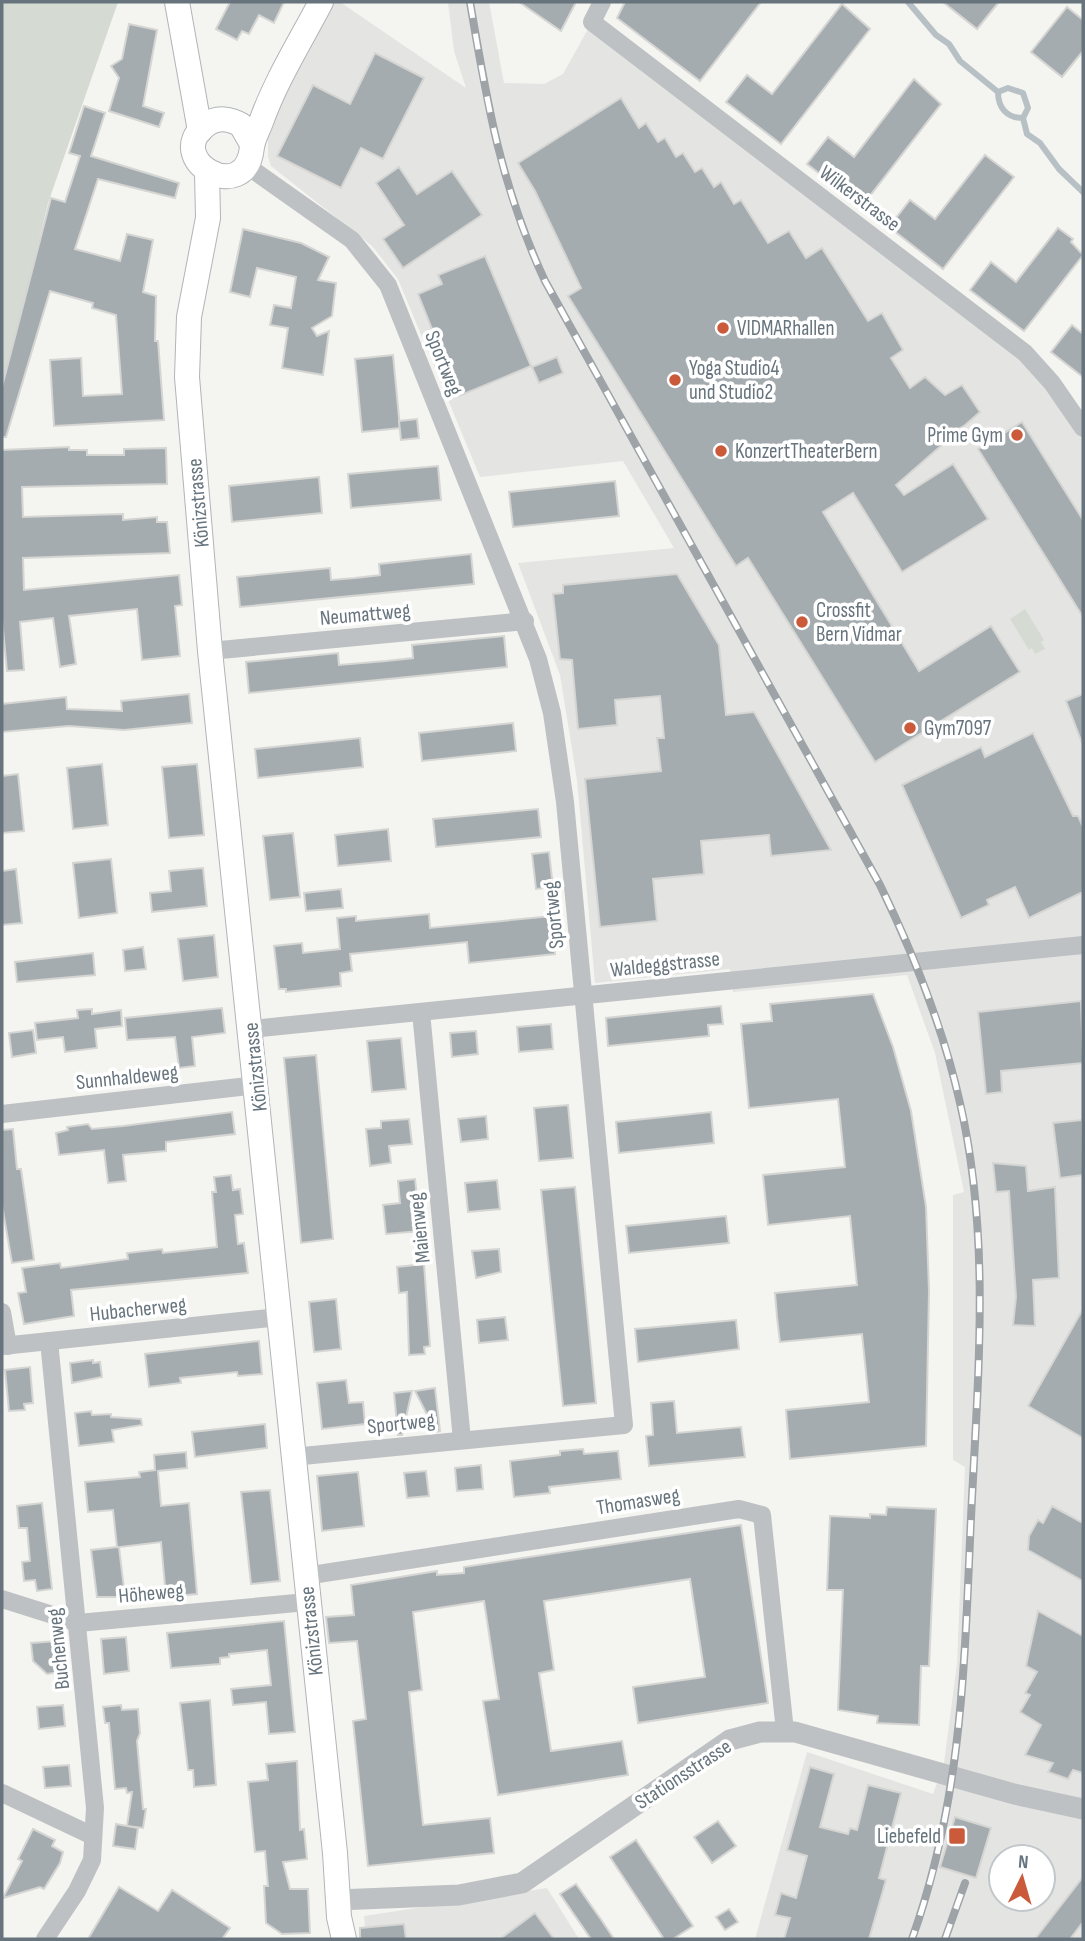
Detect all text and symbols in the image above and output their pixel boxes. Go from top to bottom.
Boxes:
street label: Wilkerstrasse [815,160,905,237]
place label: VIDMARhallen [737,316,834,341]
marker: VIDMARhallen [715,320,731,336]
street label: Sportweg [419,327,468,399]
place label: Yoga Studio4 und Studio2 [689,356,779,405]
marker: Yoga Studio4 und Studio2 [667,372,683,388]
place label: Prime Gym [927,423,1003,448]
marker: Prime Gym [1009,427,1025,443]
place label: KonzertTheaterBern [735,439,878,464]
marker: KonzertTheaterBern [713,443,729,459]
street label: Könizstrasse [182,457,215,549]
street label: Neumattweg [319,598,411,631]
place label: Crossfit Bern Vidmar [816,598,902,647]
marker: Crossfit Bern Vidmar [794,614,810,630]
place label: Gym7097 [924,716,992,741]
marker: Gym7097 [902,720,918,736]
street label: Sportweg [538,880,569,950]
street label: Waldeggstrasse [609,946,721,983]
street label: Könizstrasse [238,1021,273,1113]
street label: Sunnhaldeweg [75,1060,179,1095]
street label: Maienweg [403,1192,436,1264]
street label: Hubacherweg [89,1292,188,1327]
street label: Sportweg [366,1408,436,1439]
street label: Thomasweg [595,1483,681,1520]
street label: Höheweg [117,1578,185,1609]
street label: Könizstrasse [294,1585,329,1677]
street label: Buchenweg [42,1607,75,1691]
street label: Stationsstrasse [630,1734,736,1815]
place label: Liebefeld [877,1824,941,1849]
marker: Liebefeld [947,1826,967,1846]
north arrow [987,1843,1057,1913]
text: N [1017,1851,1029,1874]

